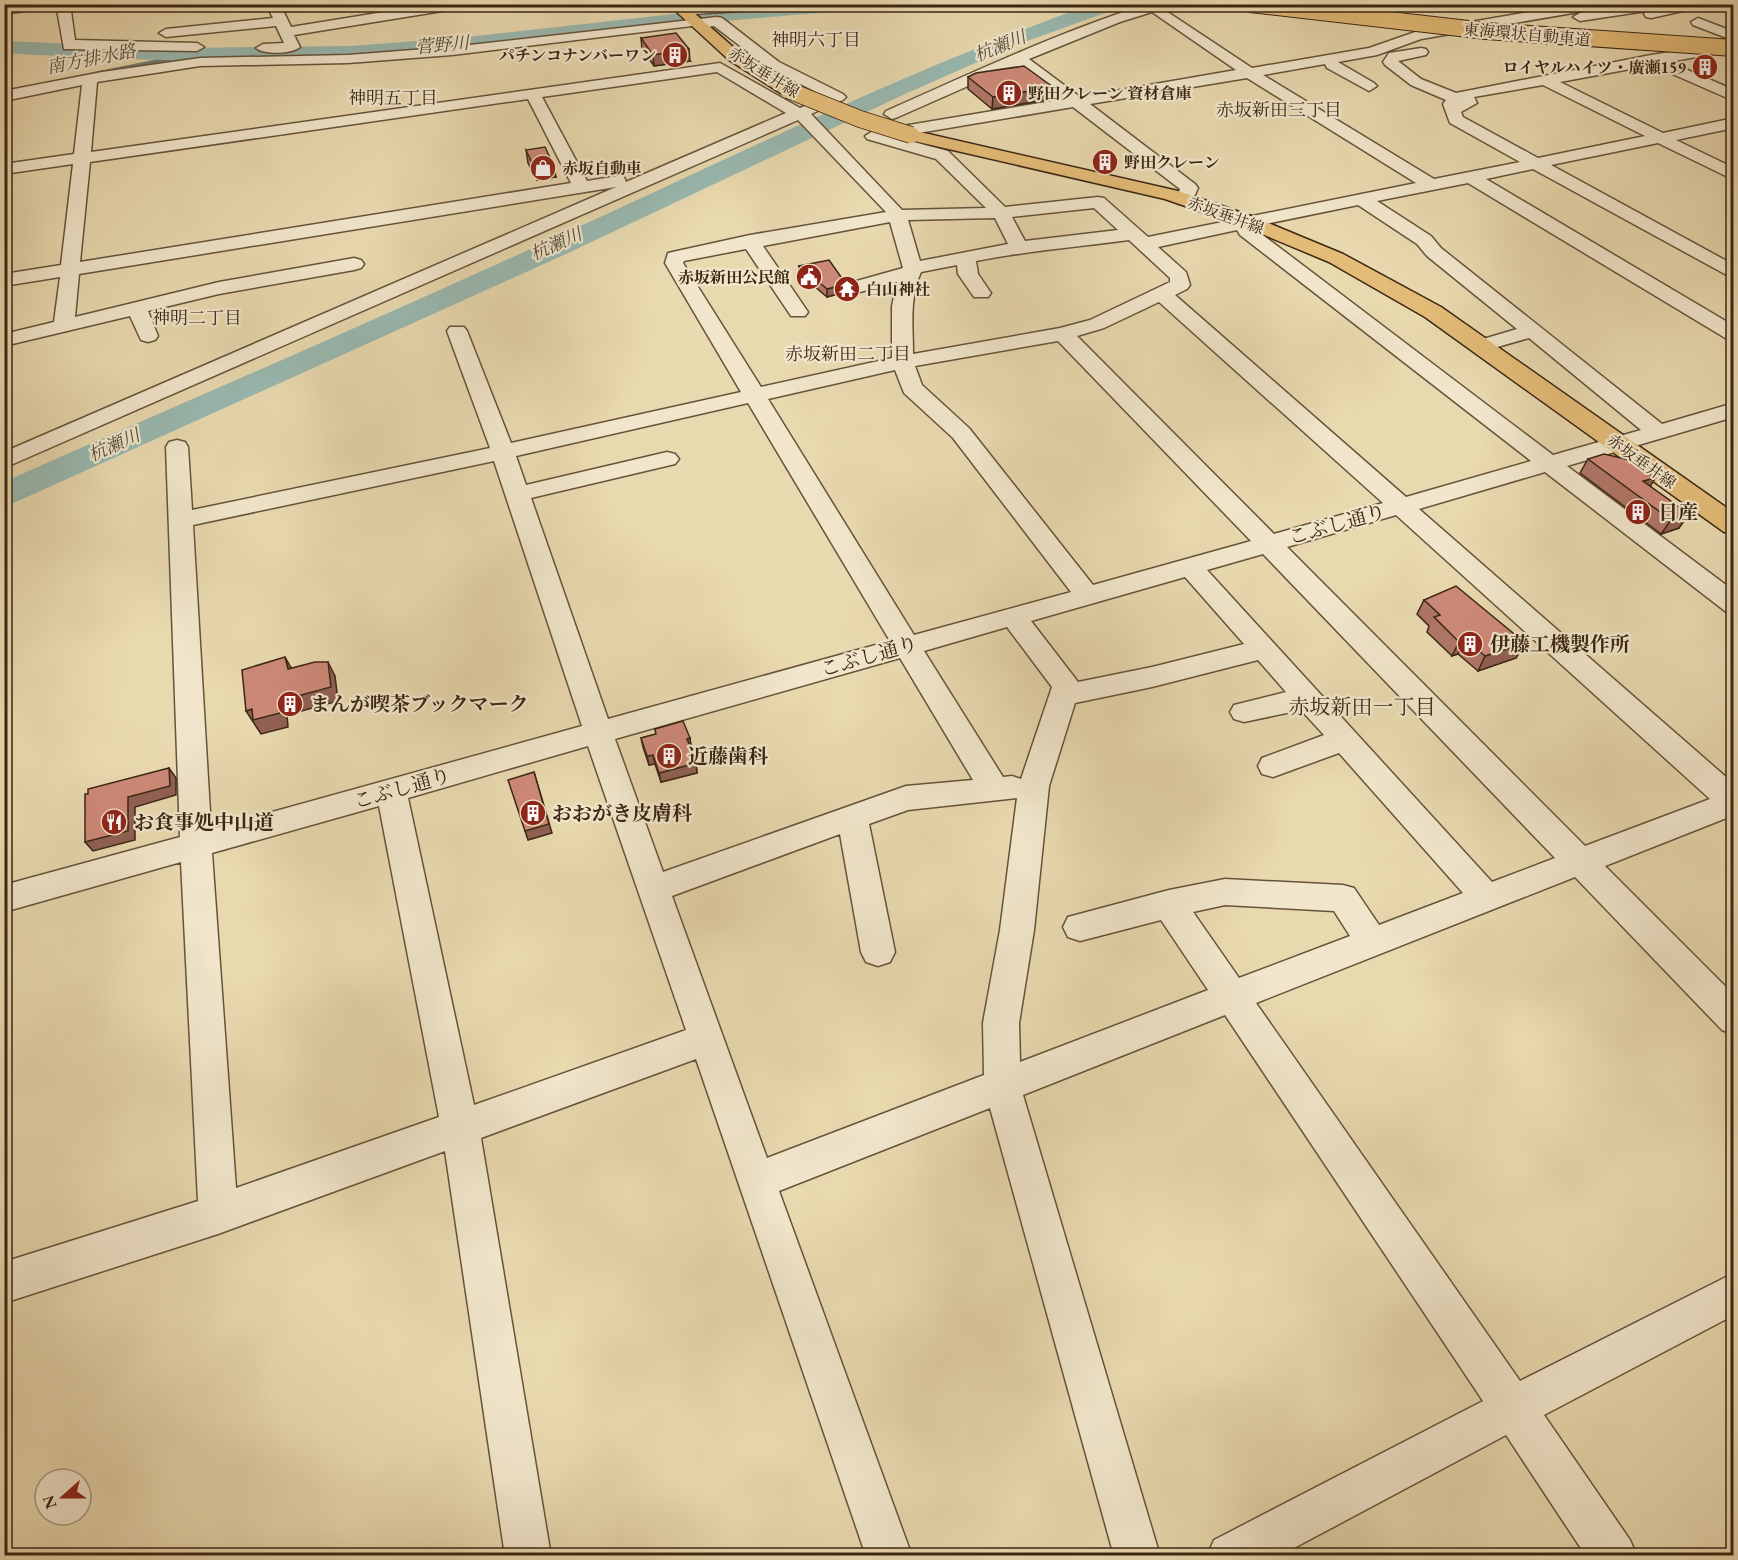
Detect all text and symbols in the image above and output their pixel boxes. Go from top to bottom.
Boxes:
street label: 東海環状自動車道 [1462,18,1592,51]
water label: 杭瀬川 [970,24,1031,66]
district label: 神明六丁目 [771,28,861,51]
water label: 菅野川 [414,31,472,58]
water label: 南方排水路 [45,38,139,78]
building icon: パチンコナンバーワン [660,40,690,70]
street label: 赤坂垂井線 [724,42,803,103]
place label: パチンコナンバーワン [499,45,656,66]
building icon: ロイヤルハイツ・廣瀬159 [1690,52,1720,82]
place label: ロイヤルハイツ・廣瀬159 [1502,57,1687,78]
building icon: 野田クレーン 資材倉庫 [994,78,1024,108]
place label: 野田クレーン 資材倉庫 [1028,83,1191,104]
district label: 神明五丁目 [348,86,438,109]
district label: 赤坂新田三丁目 [1216,98,1342,121]
building icon: 野田クレーン [1090,147,1120,177]
place label: 野田クレーン [1124,152,1220,173]
shop icon: 赤坂自動車 [528,153,558,183]
place label: 赤坂自動車 [562,158,642,179]
street label: 赤坂垂井線 [1185,192,1267,239]
water label: 杭瀬川 [526,221,587,265]
public building icon: 赤坂新田公民館 [794,262,824,292]
place label: 赤坂新田公民館 [678,267,790,288]
temple icon: 白山神社 [832,274,862,304]
place label: 白山神社 [866,279,930,300]
district label: 神明二丁目 [152,306,242,329]
district label: 赤坂新田二丁目 [785,342,911,365]
water label: 杭瀬川 [84,422,145,466]
street label: 赤坂垂井線 [1603,429,1680,493]
building icon: 日産 [1623,497,1653,527]
street label: こぶし通り [1285,498,1389,550]
place label: 日産 [1658,499,1698,525]
building icon: 伊藤工機製作所 [1455,629,1485,659]
street label: こぶし通り [817,630,921,682]
place label: 伊藤工機製作所 [1490,631,1630,657]
building icon: まんが喫茶ブックマーク [275,689,305,719]
place label: まんが喫茶ブックマーク [310,691,529,717]
district label: 赤坂新田一丁目 [1289,693,1436,720]
building icon: 近藤歯科 [654,741,684,771]
place label: 近藤歯科 [688,743,768,769]
street label: こぶし通り [350,762,454,814]
building icon: おおがき皮膚科 [518,798,548,828]
place label: おおがき皮膚科 [552,800,692,826]
restaurant icon: お食事処中山道 [99,807,129,837]
place label: お食事処中山道 [134,809,274,835]
north arrow [33,1467,93,1527]
text: N [37,1492,62,1512]

